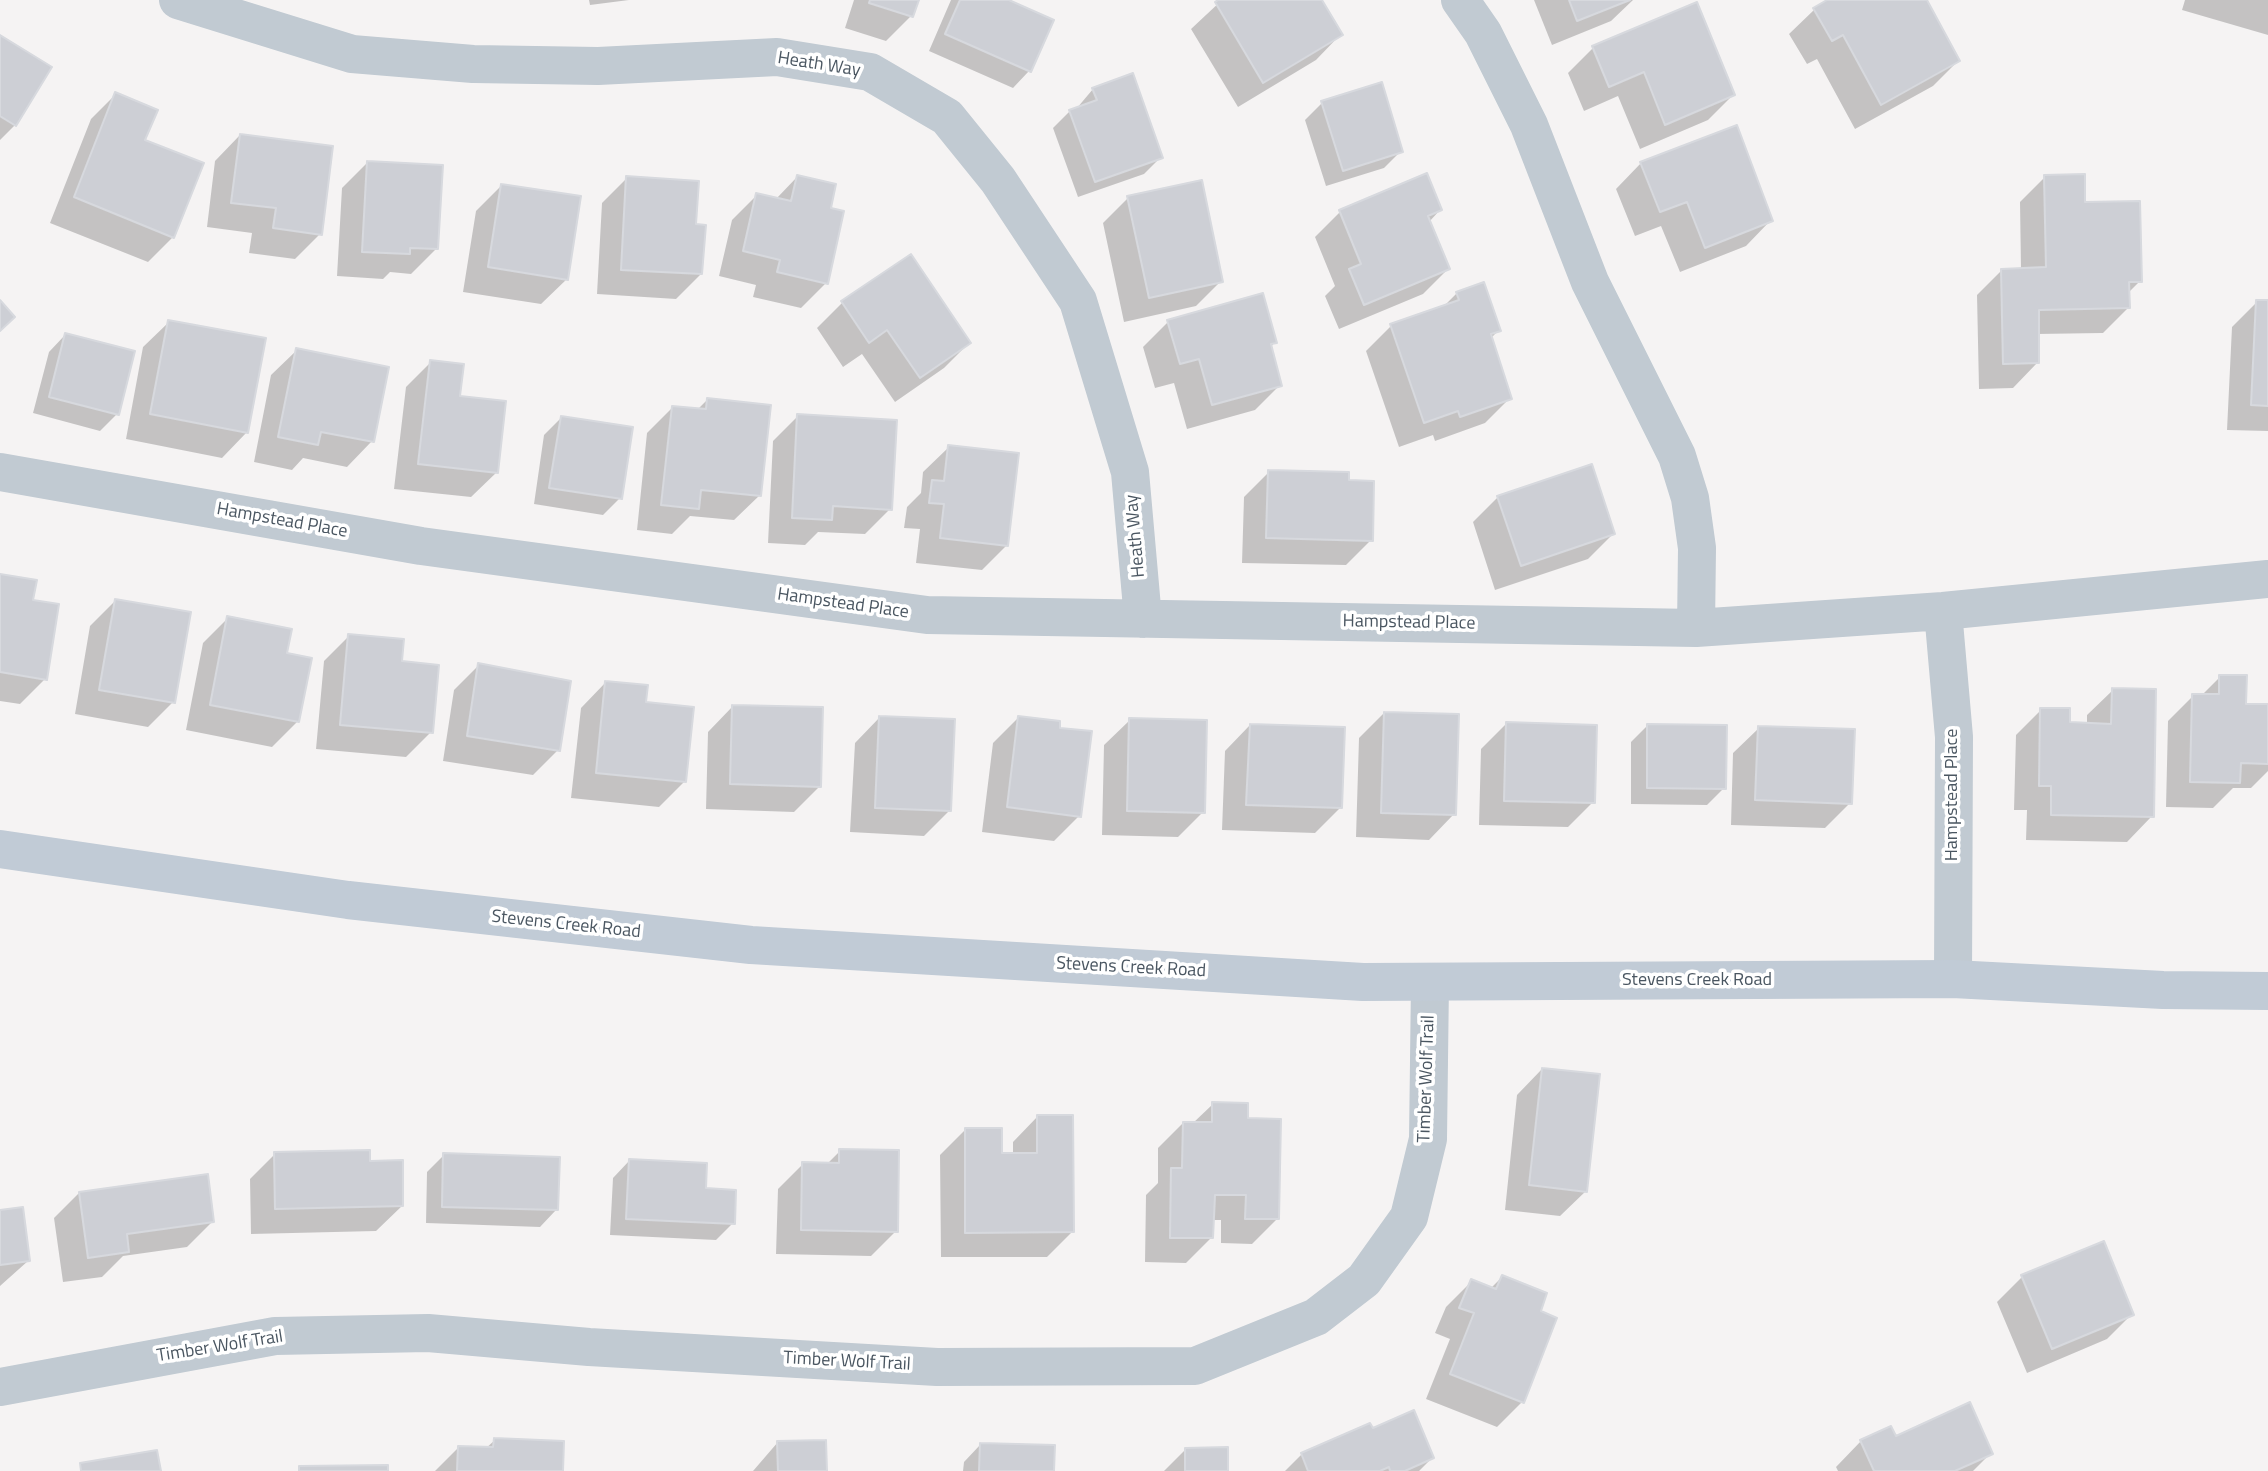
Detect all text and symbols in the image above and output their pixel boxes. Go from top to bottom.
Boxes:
street label: Heath Way [776,48,862,82]
street label: Heath Way [1122,494,1150,578]
street label: Hampstead Place [215,499,349,543]
street label: Hampstead Place [776,584,910,624]
street label: Hampstead Place [1342,611,1476,635]
street label: Hampstead Place [1942,729,1964,861]
street label: Stevens Creek Road [490,906,642,944]
street label: Stevens Creek Road [1056,953,1206,983]
street label: Stevens Creek Road [1622,970,1772,992]
street label: Timber Wolf Trail [1414,1015,1440,1143]
street label: Timber Wolf Trail [155,1326,285,1368]
street label: Timber Wolf Trail [783,1348,911,1376]

